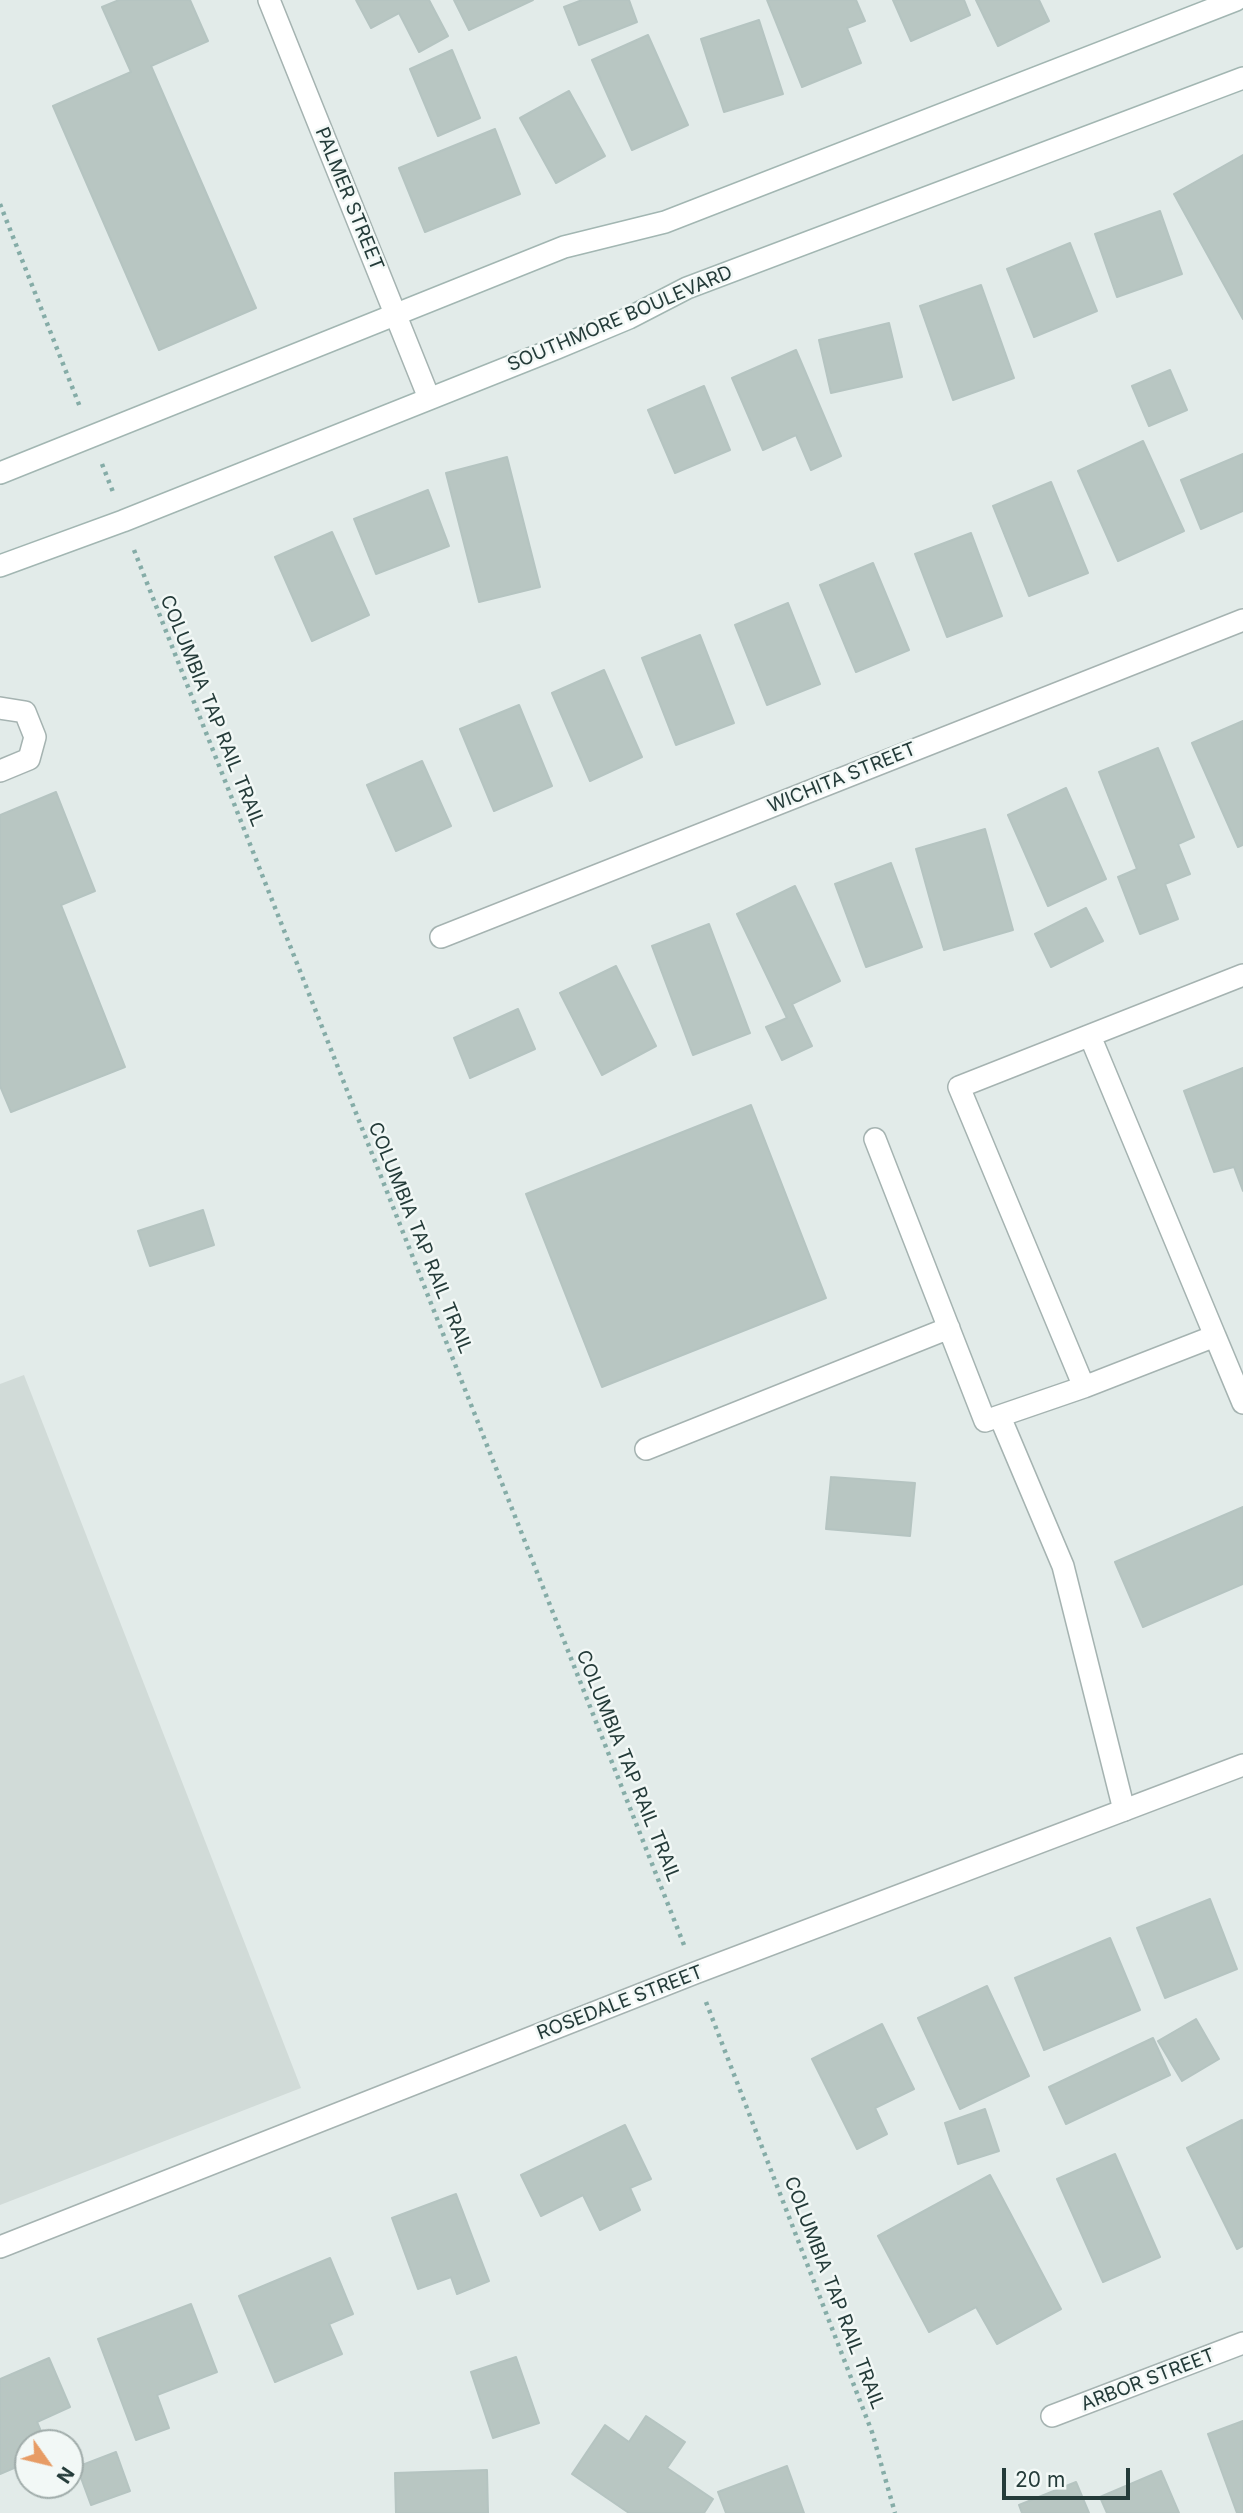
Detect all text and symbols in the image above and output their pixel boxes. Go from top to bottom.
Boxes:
street label: PALMER STREET [310,124,388,274]
street label: SOUTHMORE BOULEVARD [504,261,736,377]
street label: COLUMBIA TAP RAIL TRAIL [155,592,269,830]
street label: WICHITA STREET [765,738,919,818]
street label: COLUMBIA TAP RAIL TRAIL [363,1119,477,1357]
street label: COLUMBIA TAP RAIL TRAIL [571,1647,685,1885]
street label: ROSEDALE STREET [534,1961,706,2045]
street label: COLUMBIA TAP RAIL TRAIL [779,2173,889,2413]
street label: ARBOR STREET [1078,2344,1218,2416]
north arrow [14,2429,84,2499]
scale bar [1005,2454,1133,2498]
text: N [52,2462,79,2487]
text: 20 m [1015,2467,1065,2492]

